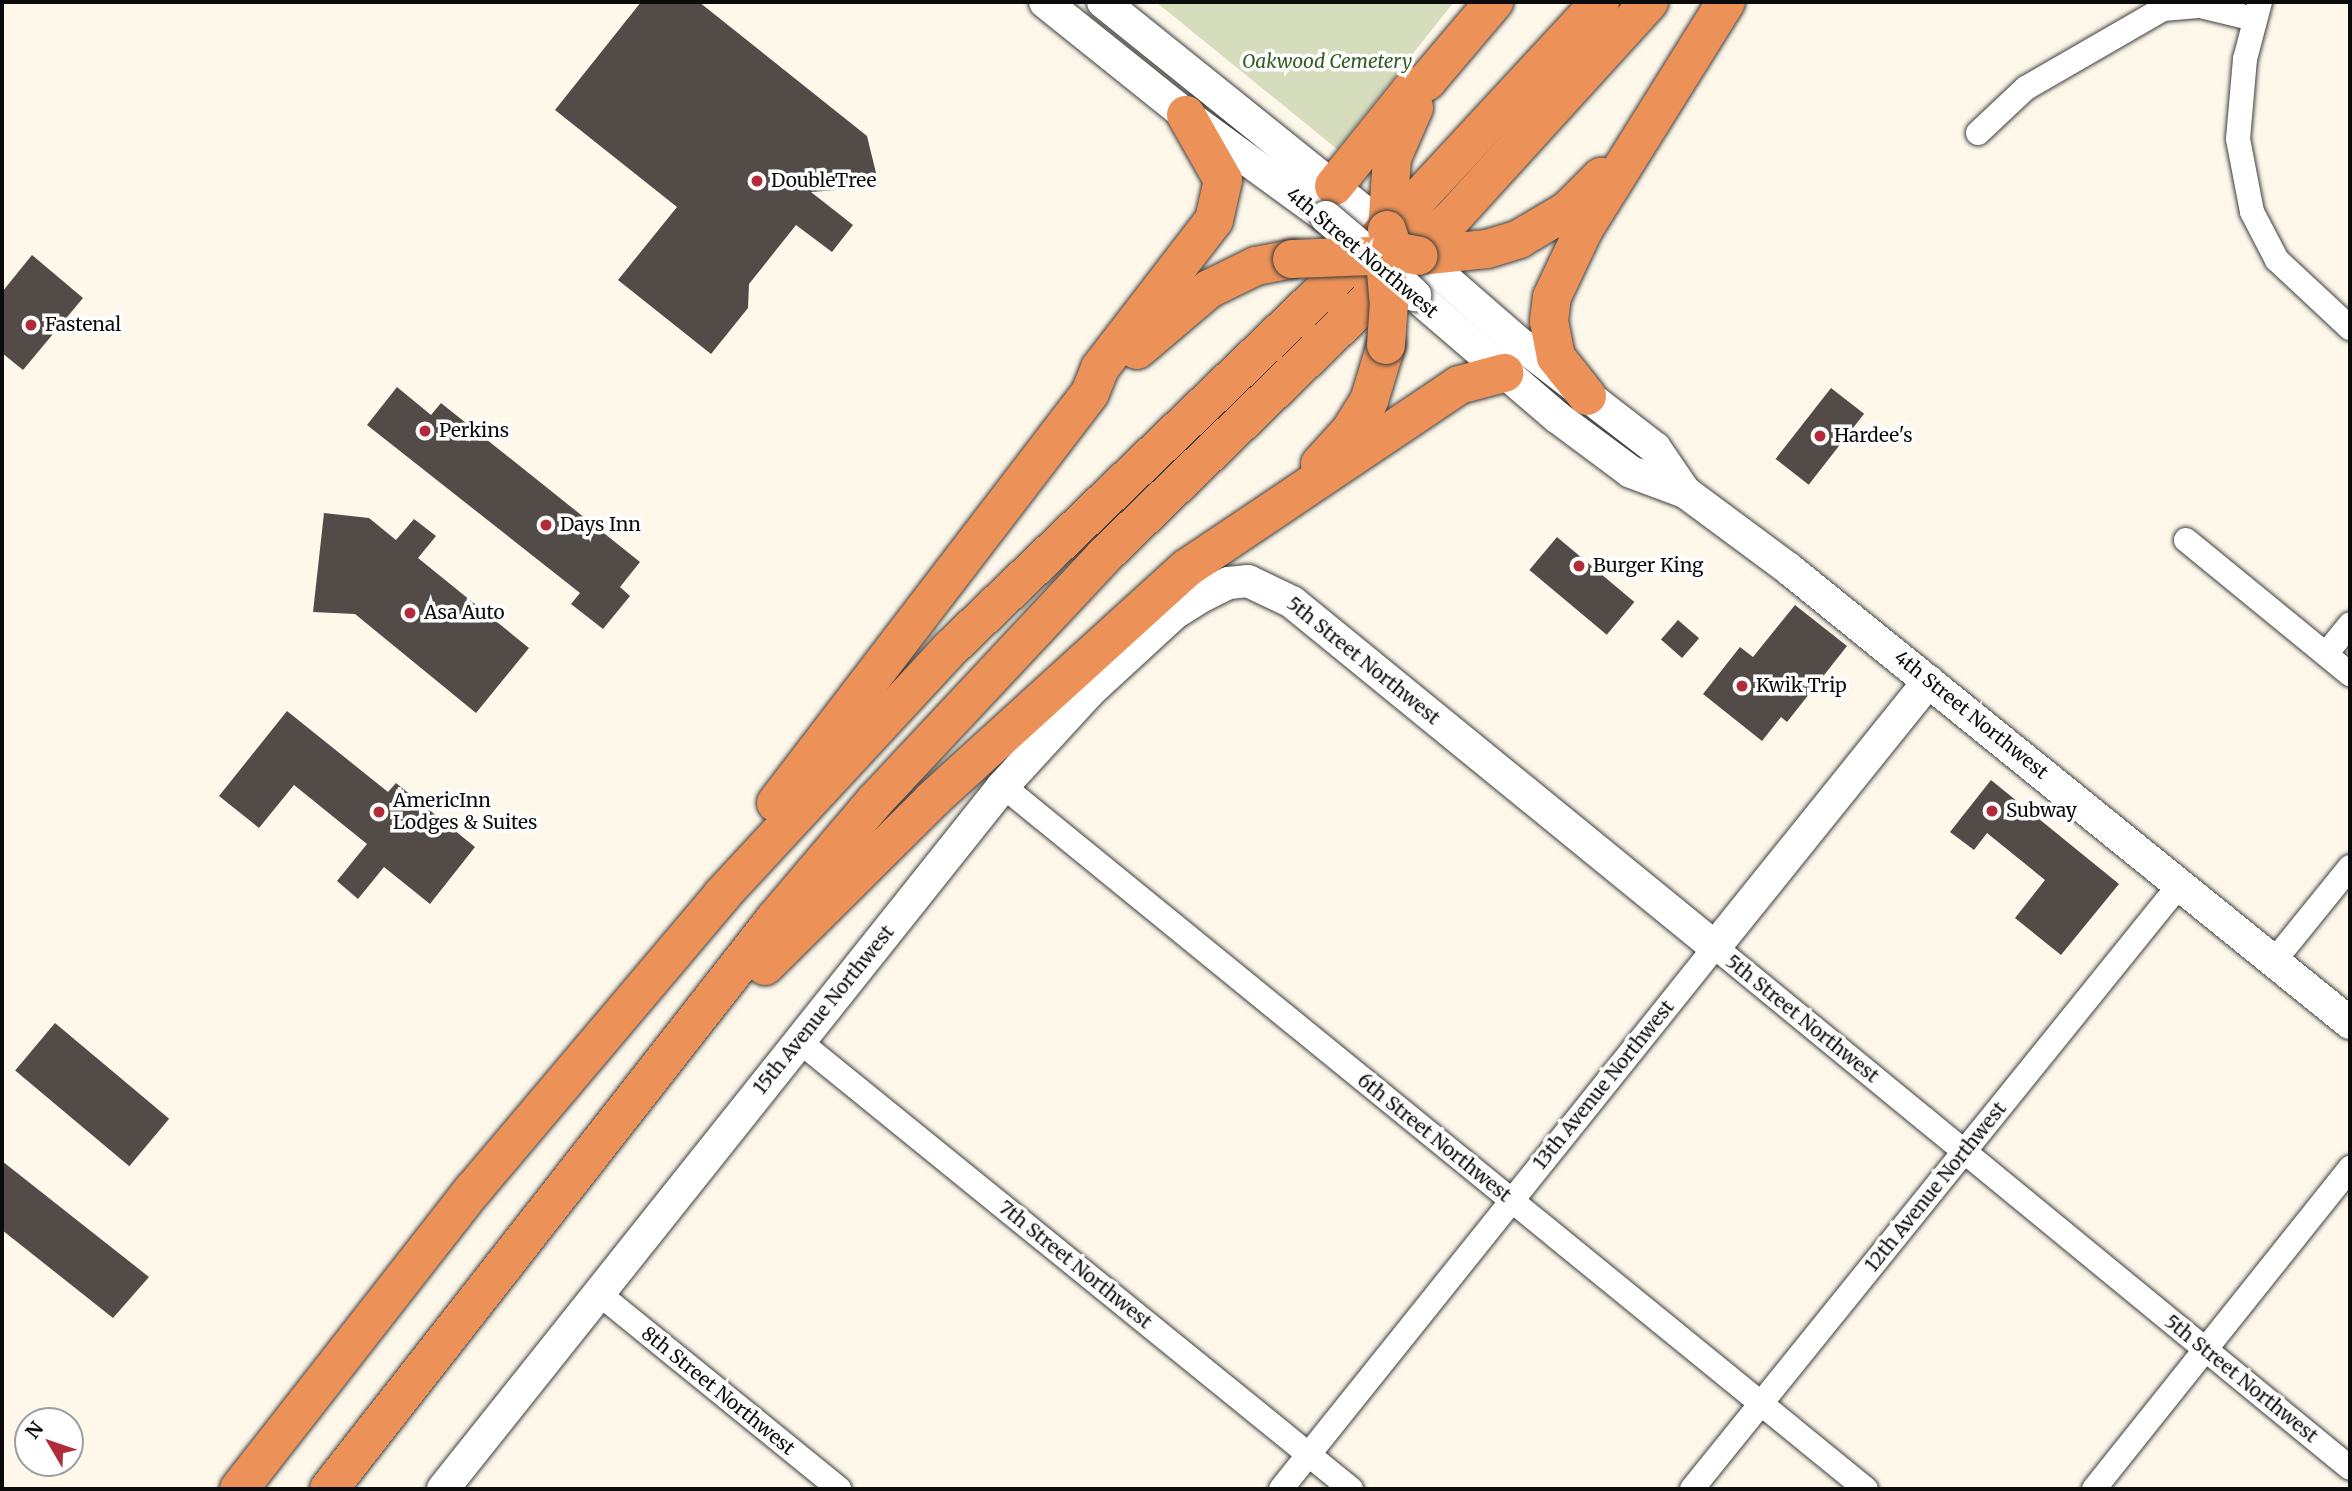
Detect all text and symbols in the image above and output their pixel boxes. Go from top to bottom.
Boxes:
park label: Oakwood Cemetery [1242,51,1412,73]
place label: DoubleTree [771,170,876,192]
marker: DoubleTree [749,173,765,189]
street label: 4th Street Northwest [1282,183,1442,323]
place label: Fastenal [45,314,121,336]
marker: Fastenal [23,317,39,333]
place label: Perkins [439,420,509,442]
marker: Perkins [417,423,433,439]
place label: Hardee's [1834,425,1912,447]
marker: Hardee's [1812,428,1828,444]
place label: Days Inn [560,514,641,536]
marker: Days Inn [538,517,554,533]
place label: Burger King [1593,555,1704,577]
marker: Burger King [1571,558,1587,574]
street label: 5th Street Northwest [1282,592,1444,730]
place label: Asa Auto [424,602,505,624]
marker: Asa Auto [402,605,418,621]
street label: 4th Street Northwest [1890,646,2052,784]
place label: Kwik Trip [1756,675,1847,697]
marker: Kwik Trip [1734,678,1750,694]
place label: AmericInn Lodges & Suites [393,790,537,834]
place label: Subway [2006,800,2077,822]
marker: Subway [1984,803,2000,819]
marker: AmericInn Lodges & Suites [371,804,387,820]
street label: 15th Avenue Northwest [749,921,899,1099]
street label: 5th Street Northwest [1721,950,1883,1088]
street label: 13th Avenue Northwest [1529,996,1679,1174]
street label: 6th Street Northwest [1353,1069,1515,1207]
street label: 12th Avenue Northwest [1861,1098,2011,1276]
street label: 7th Street Northwest [994,1196,1156,1334]
street label: 5th Street Northwest [2160,1310,2322,1448]
street label: 8th Street Northwest [637,1322,799,1460]
north arrow [14,1407,84,1477]
text: N [20,1417,48,1443]

